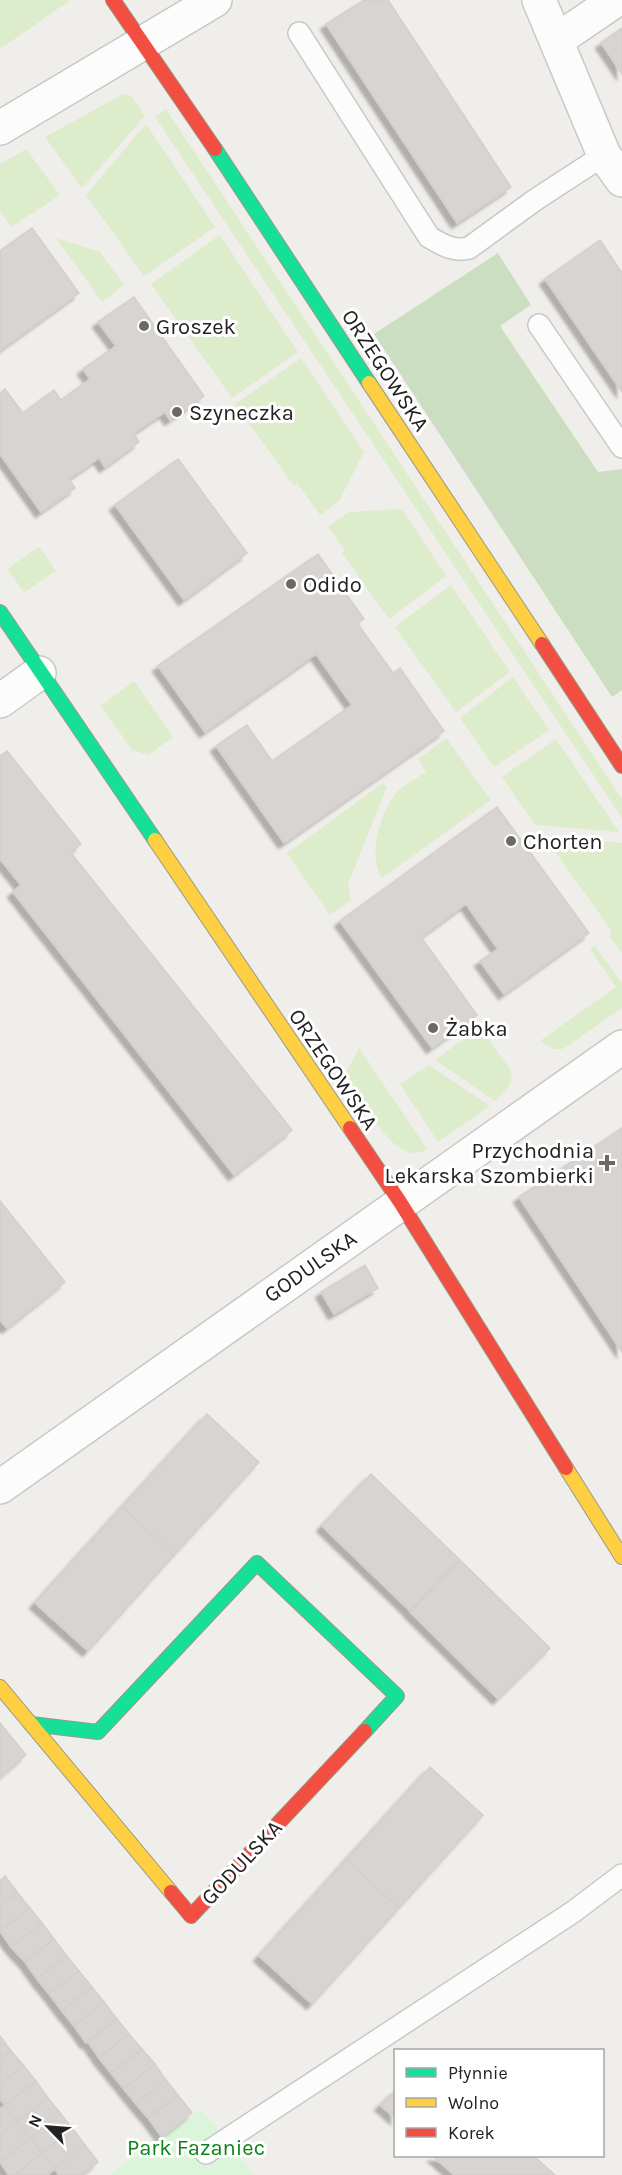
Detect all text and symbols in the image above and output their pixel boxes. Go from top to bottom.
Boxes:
street label: ORZEGOWSKA [336,305,434,437]
place label: Groszek [156,314,236,340]
marker: Groszek [137,319,151,333]
place label: Szyneczka [189,400,294,426]
marker: Szyneczka [170,405,184,419]
place label: Odido [303,572,362,598]
marker: Odido [284,577,298,591]
place label: Chorten [523,829,603,855]
marker: Chorten [504,834,518,848]
street label: ORZEGOWSKA [283,1004,383,1135]
place label: Żabka [445,1016,508,1042]
marker: Żabka [426,1021,440,1035]
place label: Przychodnia Lekarska Szombierki [385,1138,594,1189]
marker: Przychodnia Lekarska Szombierki [598,1154,616,1172]
street label: GODULSKA [259,1225,362,1308]
street label: GODULSKA [196,1814,288,1911]
legend [394,2049,604,2157]
text: Płynnie [448,2062,508,2084]
text: Wolno [448,2092,499,2114]
north arrow [18,2097,78,2157]
text: N [24,2112,46,2130]
text: Korek [448,2122,495,2144]
park label: Park Fazaniec [127,2135,265,2161]

